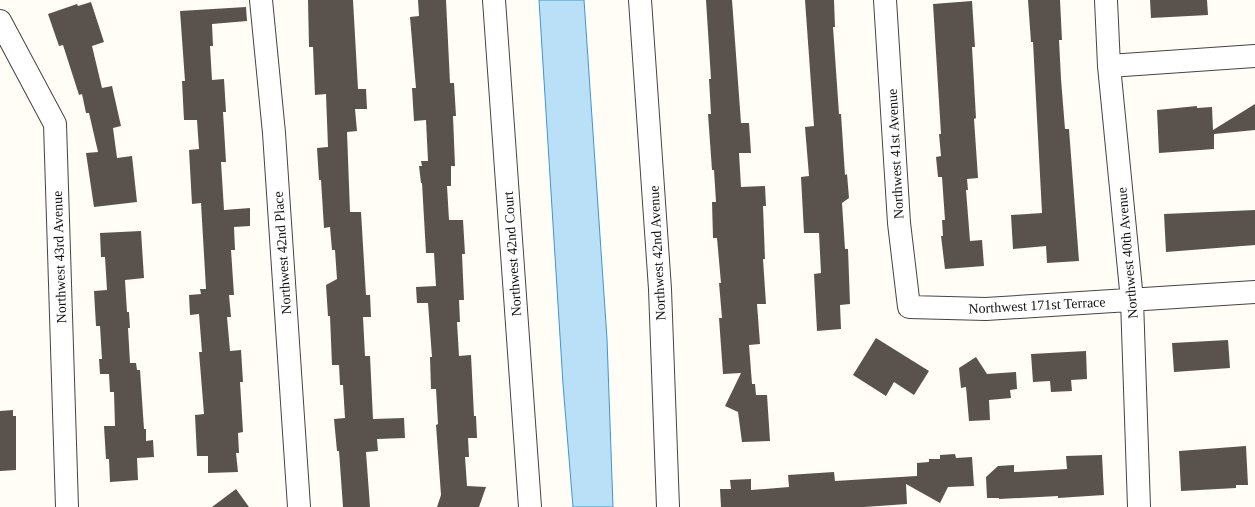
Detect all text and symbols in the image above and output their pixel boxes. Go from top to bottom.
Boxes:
street label: Northwest 41st Avenue [885,88,906,219]
street label: Northwest 42nd Avenue [646,185,669,321]
street label: Northwest 40th Avenue [1114,187,1141,319]
street label: Northwest 43rd Avenue [50,190,69,324]
street label: Northwest 42nd Place [271,191,294,315]
street label: Northwest 42nd Court [501,191,524,317]
street label: Northwest 171st Terrace [968,294,1106,317]

